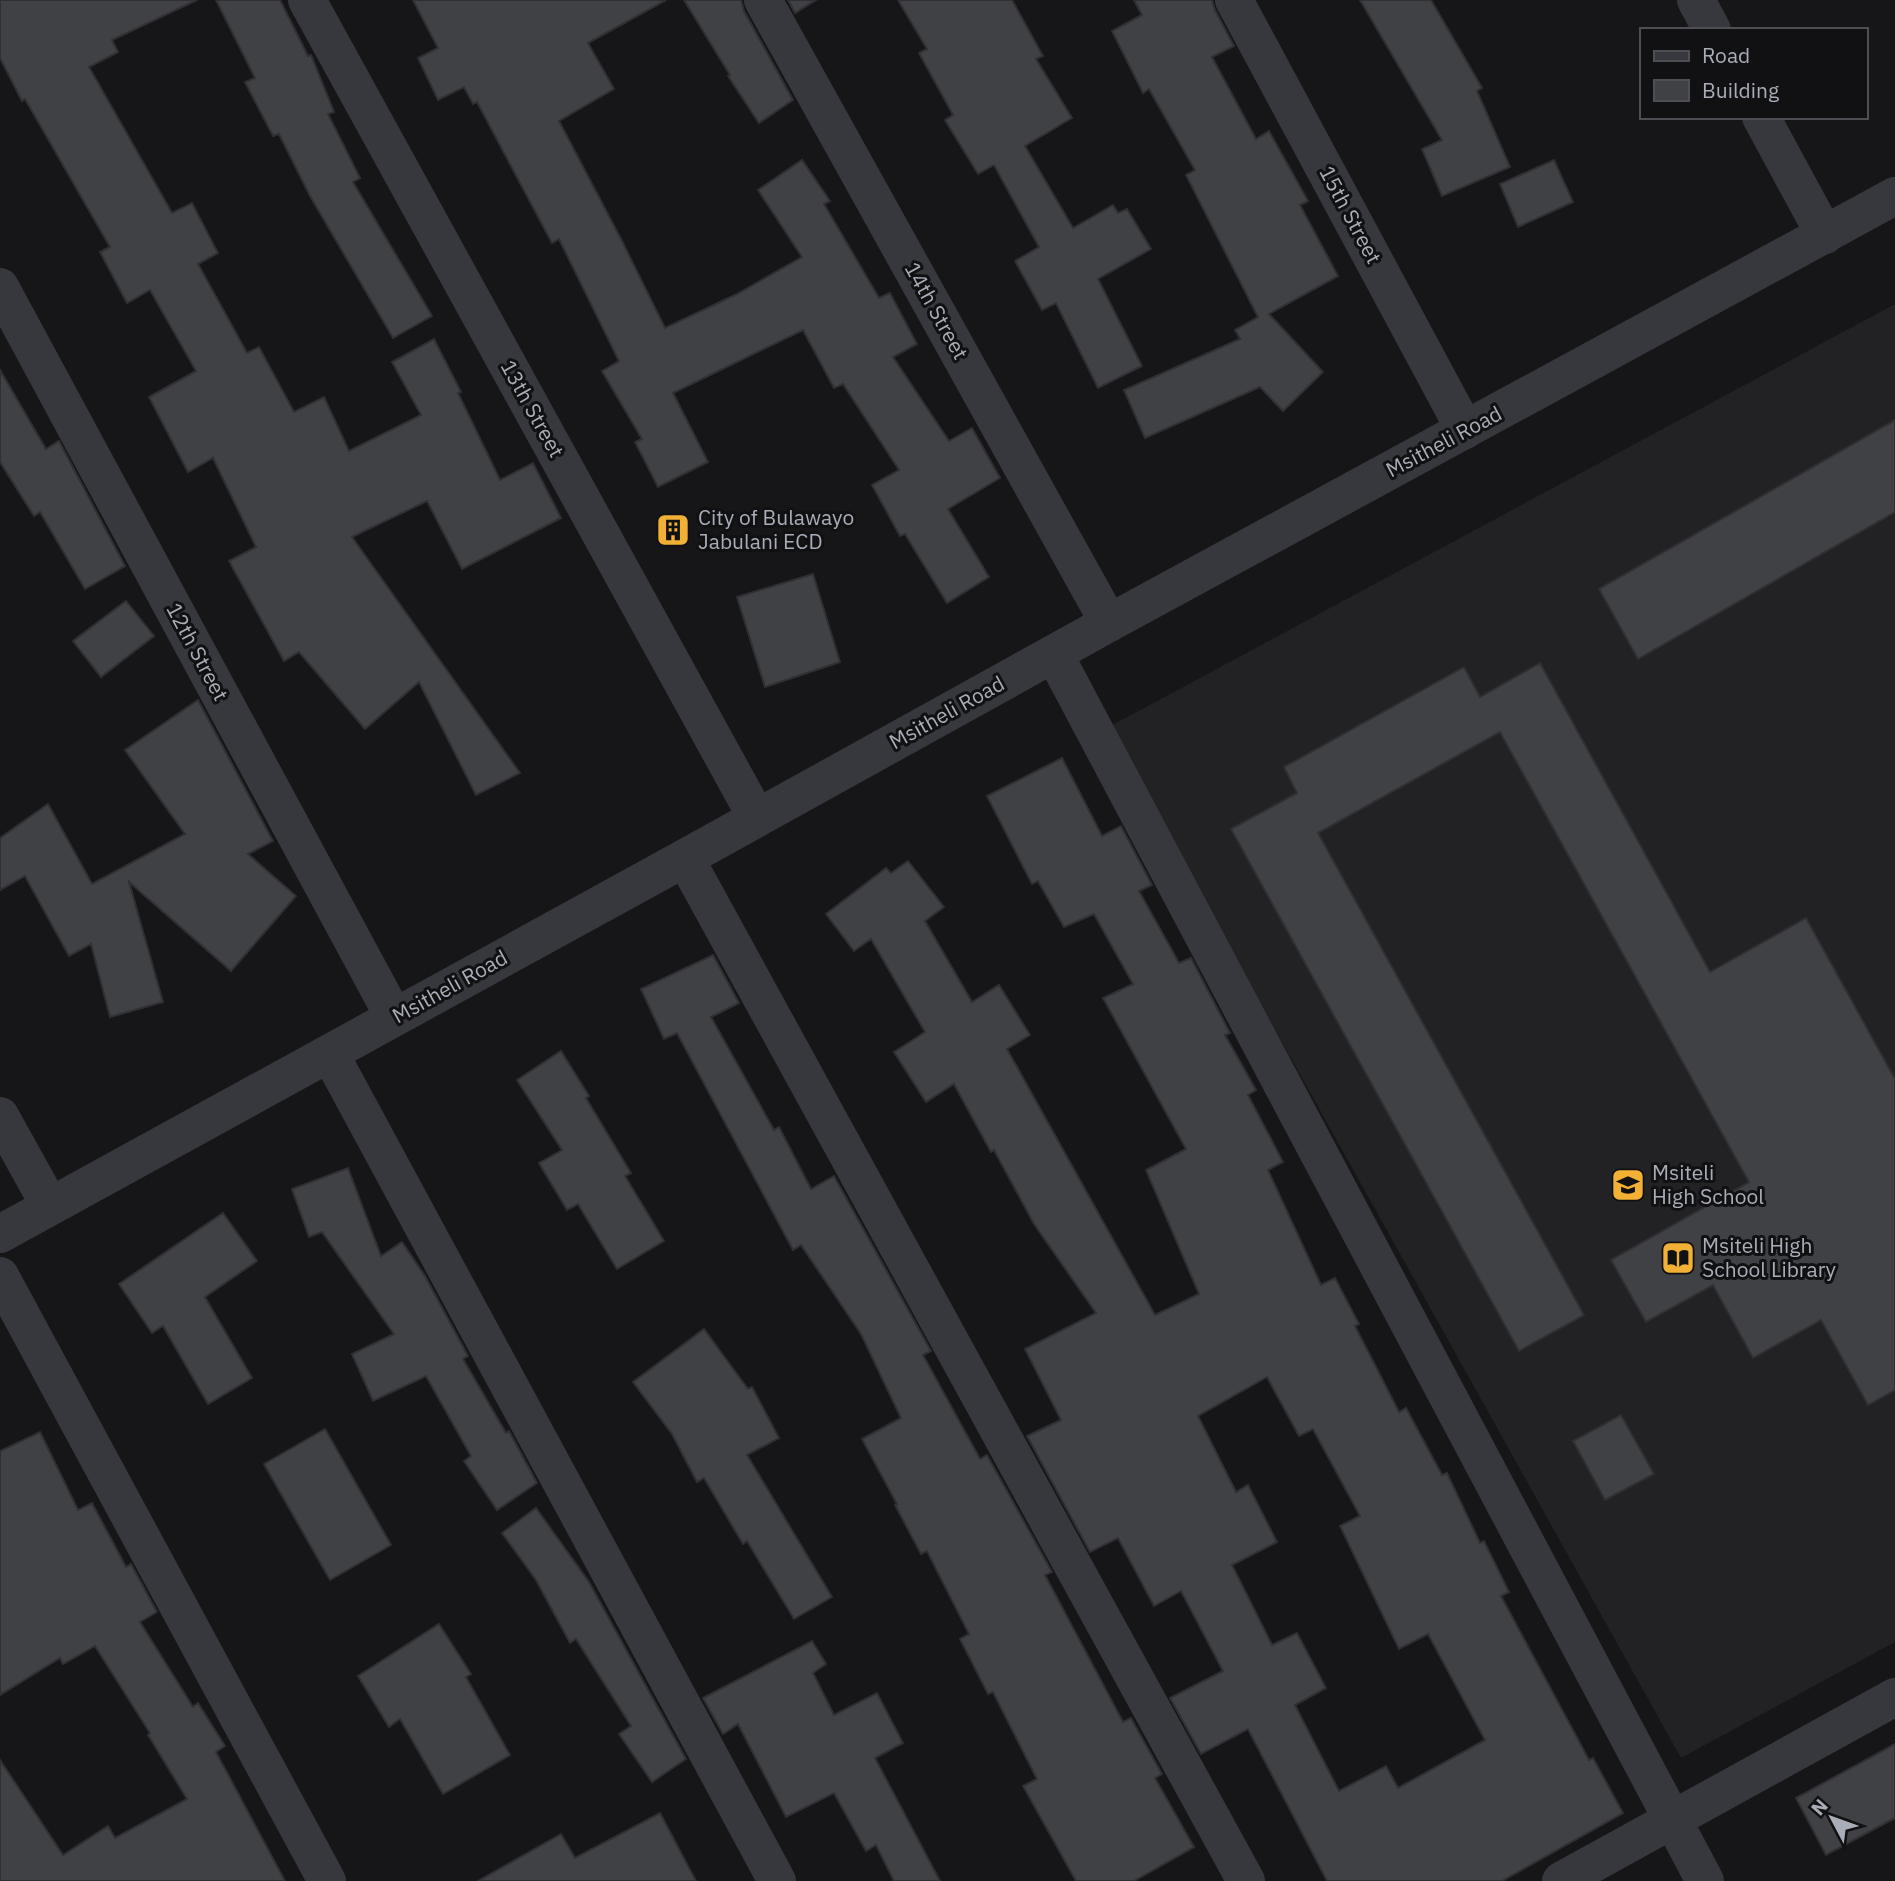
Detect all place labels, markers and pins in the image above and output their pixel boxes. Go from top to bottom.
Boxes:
place label: City of Bulawayo Jabulani ECD [698,503,854,555]
building icon: City of Bulawayo Jabulani ECD [654,511,692,549]
place label: Msiteli High School [1652,1158,1764,1210]
school or university icon: Msiteli High School [1609,1166,1647,1204]
place label: Msiteli High School Library [1702,1231,1837,1283]
library icon: Msiteli High School Library [1659,1239,1697,1277]

